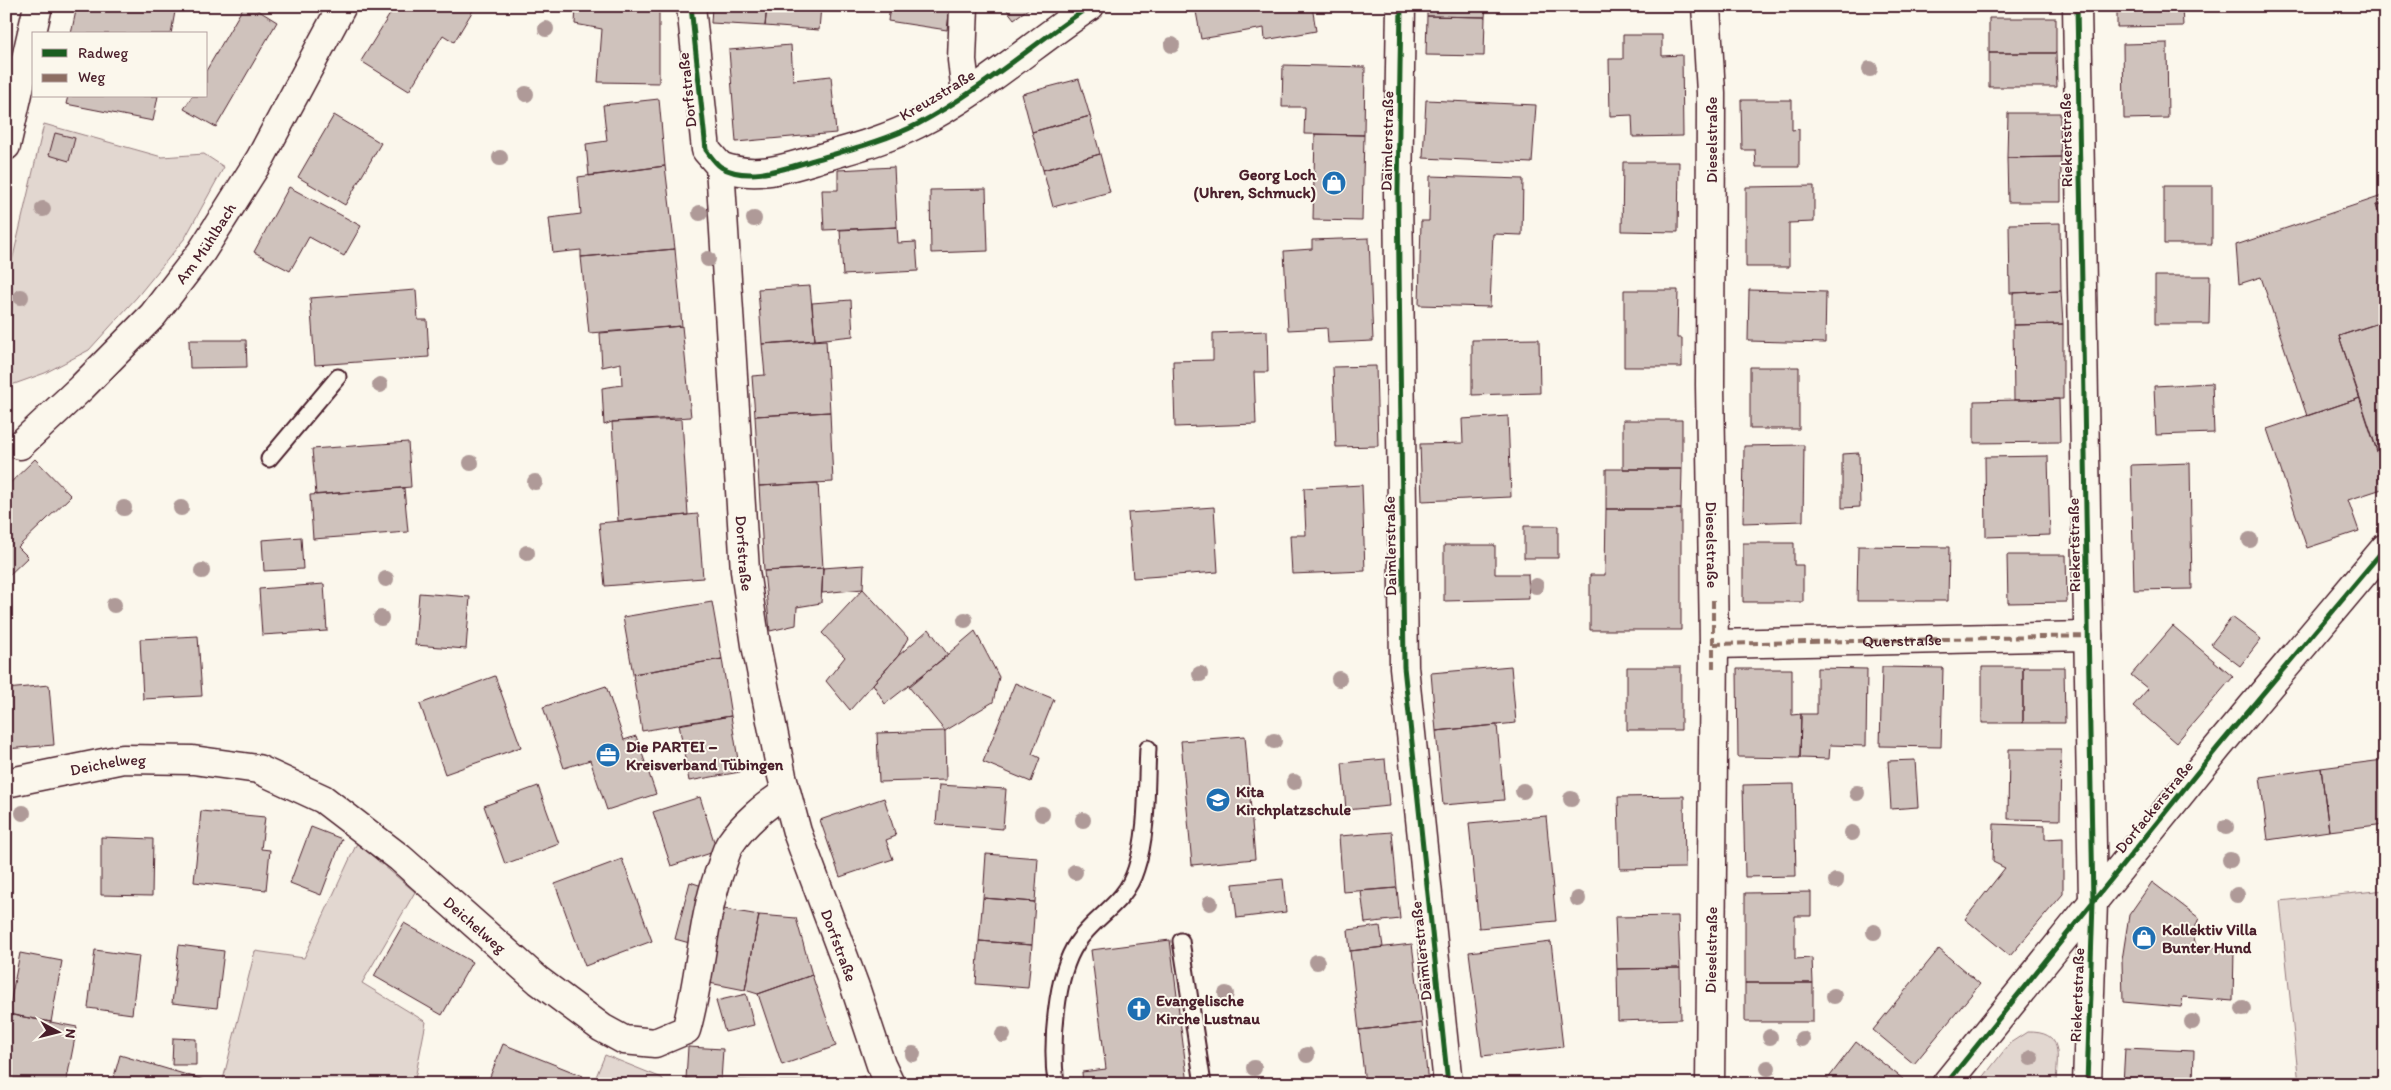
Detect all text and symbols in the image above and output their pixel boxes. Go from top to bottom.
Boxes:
legend [32,32,208,98]
text: Radweg [78,44,128,62]
street label: Dorfstraße [674,51,700,129]
street label: Kreuzstraße [896,65,978,125]
text: Weg [78,68,105,86]
street label: Daimlerstraße [1377,91,1397,191]
street label: Riekertstraße [2056,93,2076,187]
street label: Dieselstraße [1702,97,1721,183]
place label: Georg Loch (Uhren, Schmuck) [1194,165,1316,203]
shop icon: Georg Loch (Uhren, Schmuck) [1321,170,1347,196]
street label: Am Mühlbach [171,199,240,287]
street label: Daimlerstraße [1380,496,1400,596]
street label: Riekertstraße [2064,498,2084,592]
street label: Dieselstraße [1702,501,1723,588]
street label: Dorfstraße [732,515,757,593]
street label: Querstraße [1862,630,1942,650]
place label: Die PARTEI – Kreisverband Tübingen [626,737,784,775]
office icon: Die PARTEI – Kreisverband Tübingen [595,742,621,768]
street label: Deichelweg [68,749,147,779]
street label: Dorfackerstraße [2111,757,2197,857]
place label: Kita Kirchplatzschule [1236,782,1351,820]
school or university icon: Kita Kirchplatzschule [1205,787,1231,813]
street label: Deichelweg [440,892,511,958]
street label: Daimlerstraße [1406,900,1436,1002]
street label: Dorfstraße [817,906,862,984]
street label: Dieselstraße [1701,907,1721,993]
place label: Kollektiv Villa Bunter Hund [2162,920,2257,957]
shop icon: Kollektiv Villa Bunter Hund [2131,925,2157,951]
street label: Riekertstraße [2066,947,2088,1043]
place label: Evangelische Kirche Lustnau [1156,991,1260,1028]
church icon: Evangelische Kirche Lustnau [1126,996,1152,1022]
north arrow [32,1008,82,1058]
text: N [61,1028,79,1039]

